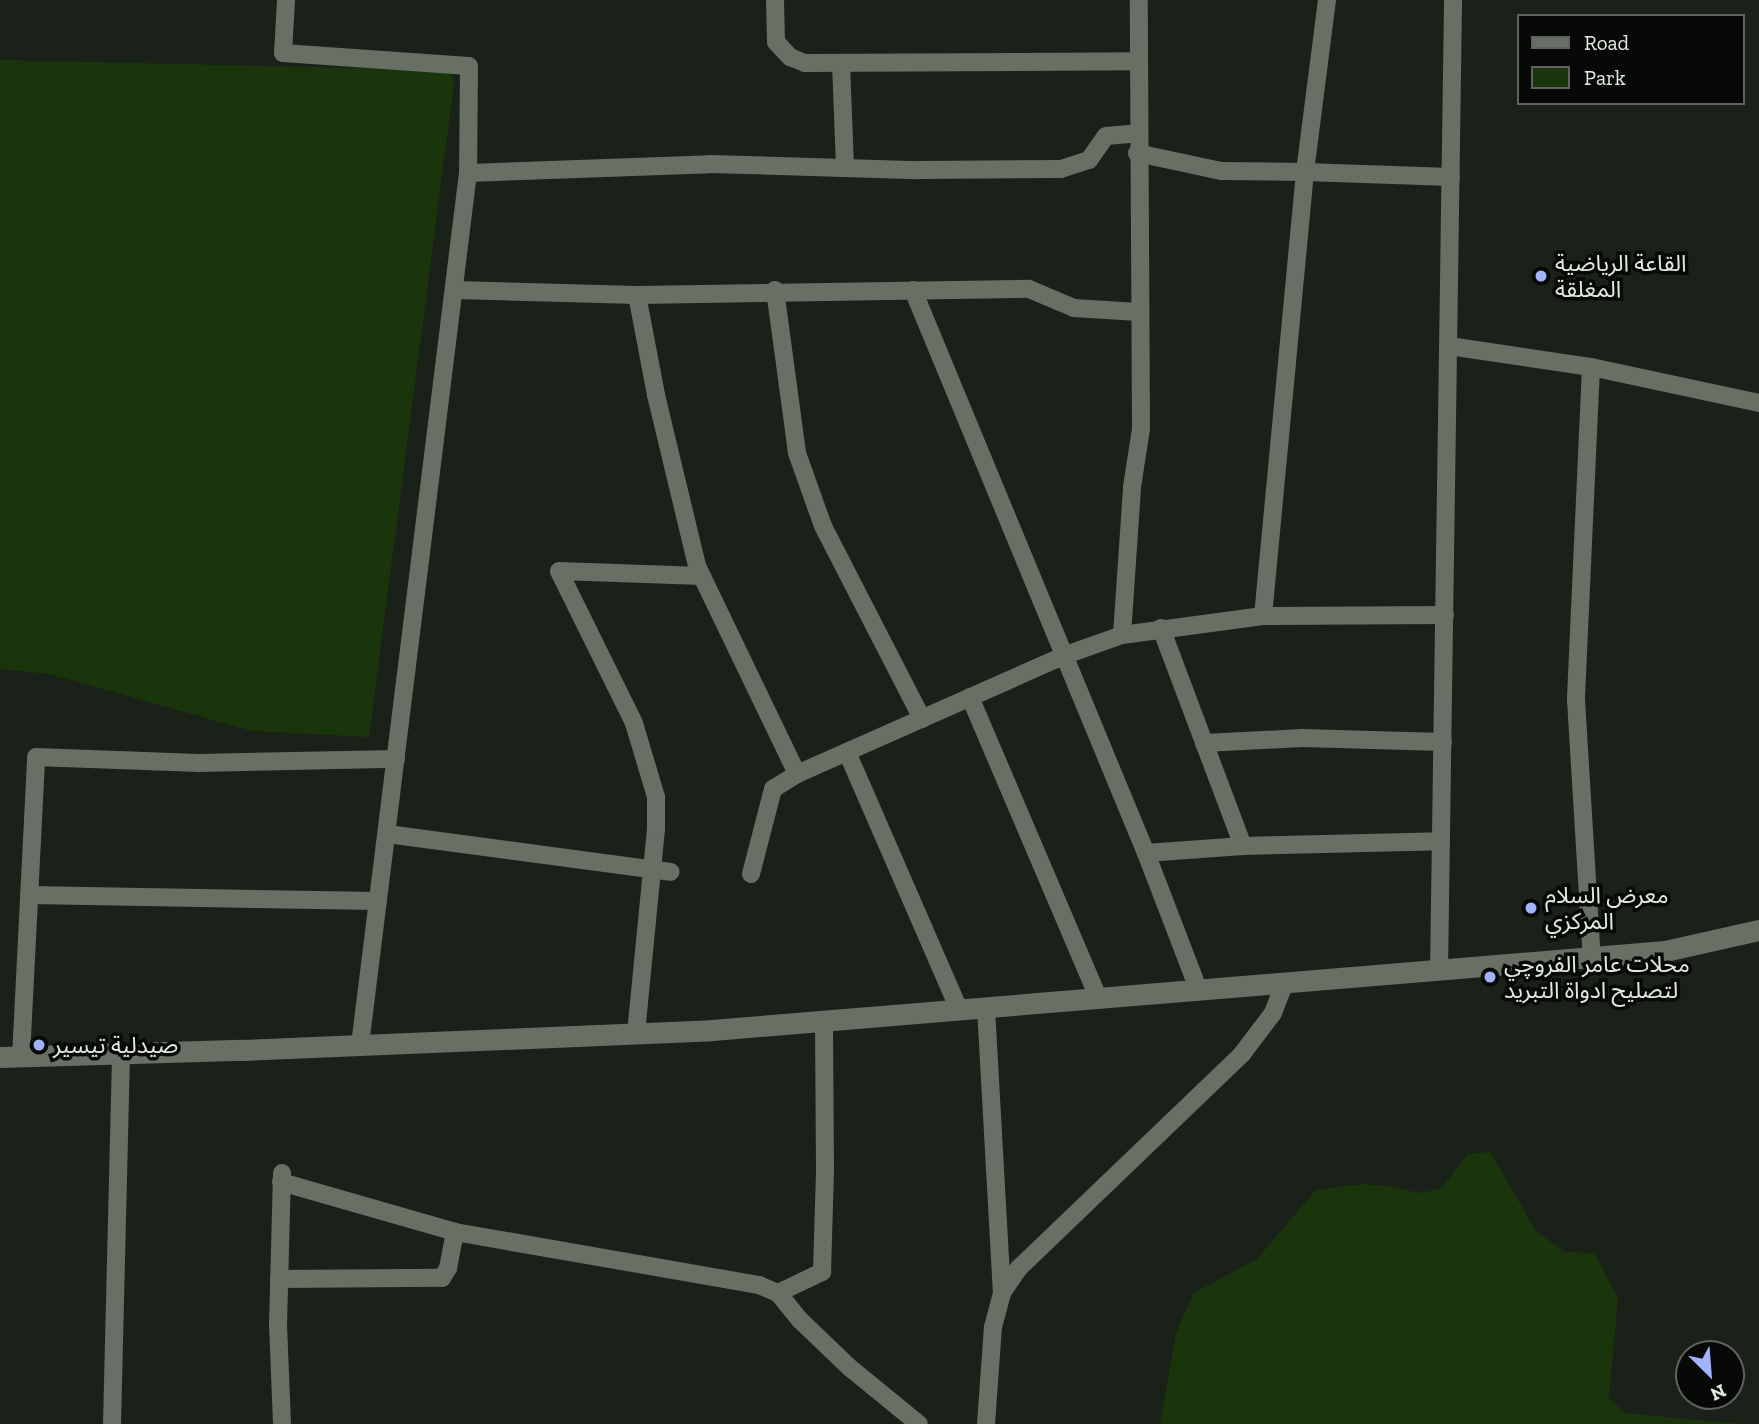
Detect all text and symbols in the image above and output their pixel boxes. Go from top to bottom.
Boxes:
legend [1518,14,1745,105]
text: Road [1584,30,1629,55]
text: Park [1584,65,1626,90]
place label: القاعة الرياضية المغلقة [1555,249,1686,303]
marker: القاعة الرياضية المغلقة [1533,268,1549,284]
place label: معرض السلام المركزي [1545,881,1669,935]
marker: معرض السلام المركزي [1523,900,1539,916]
place label: محلات عامر الفروچي لتصليح ادواة التبريد [1504,950,1690,1004]
marker: محلات عامر الفروچي لتصليح ادواة التبريد [1482,969,1498,985]
place label: صيدلية تيسير [53,1031,178,1059]
marker: صيدلية تيسير [31,1037,47,1053]
north arrow [1675,1340,1745,1410]
text: N [1707,1379,1730,1406]

